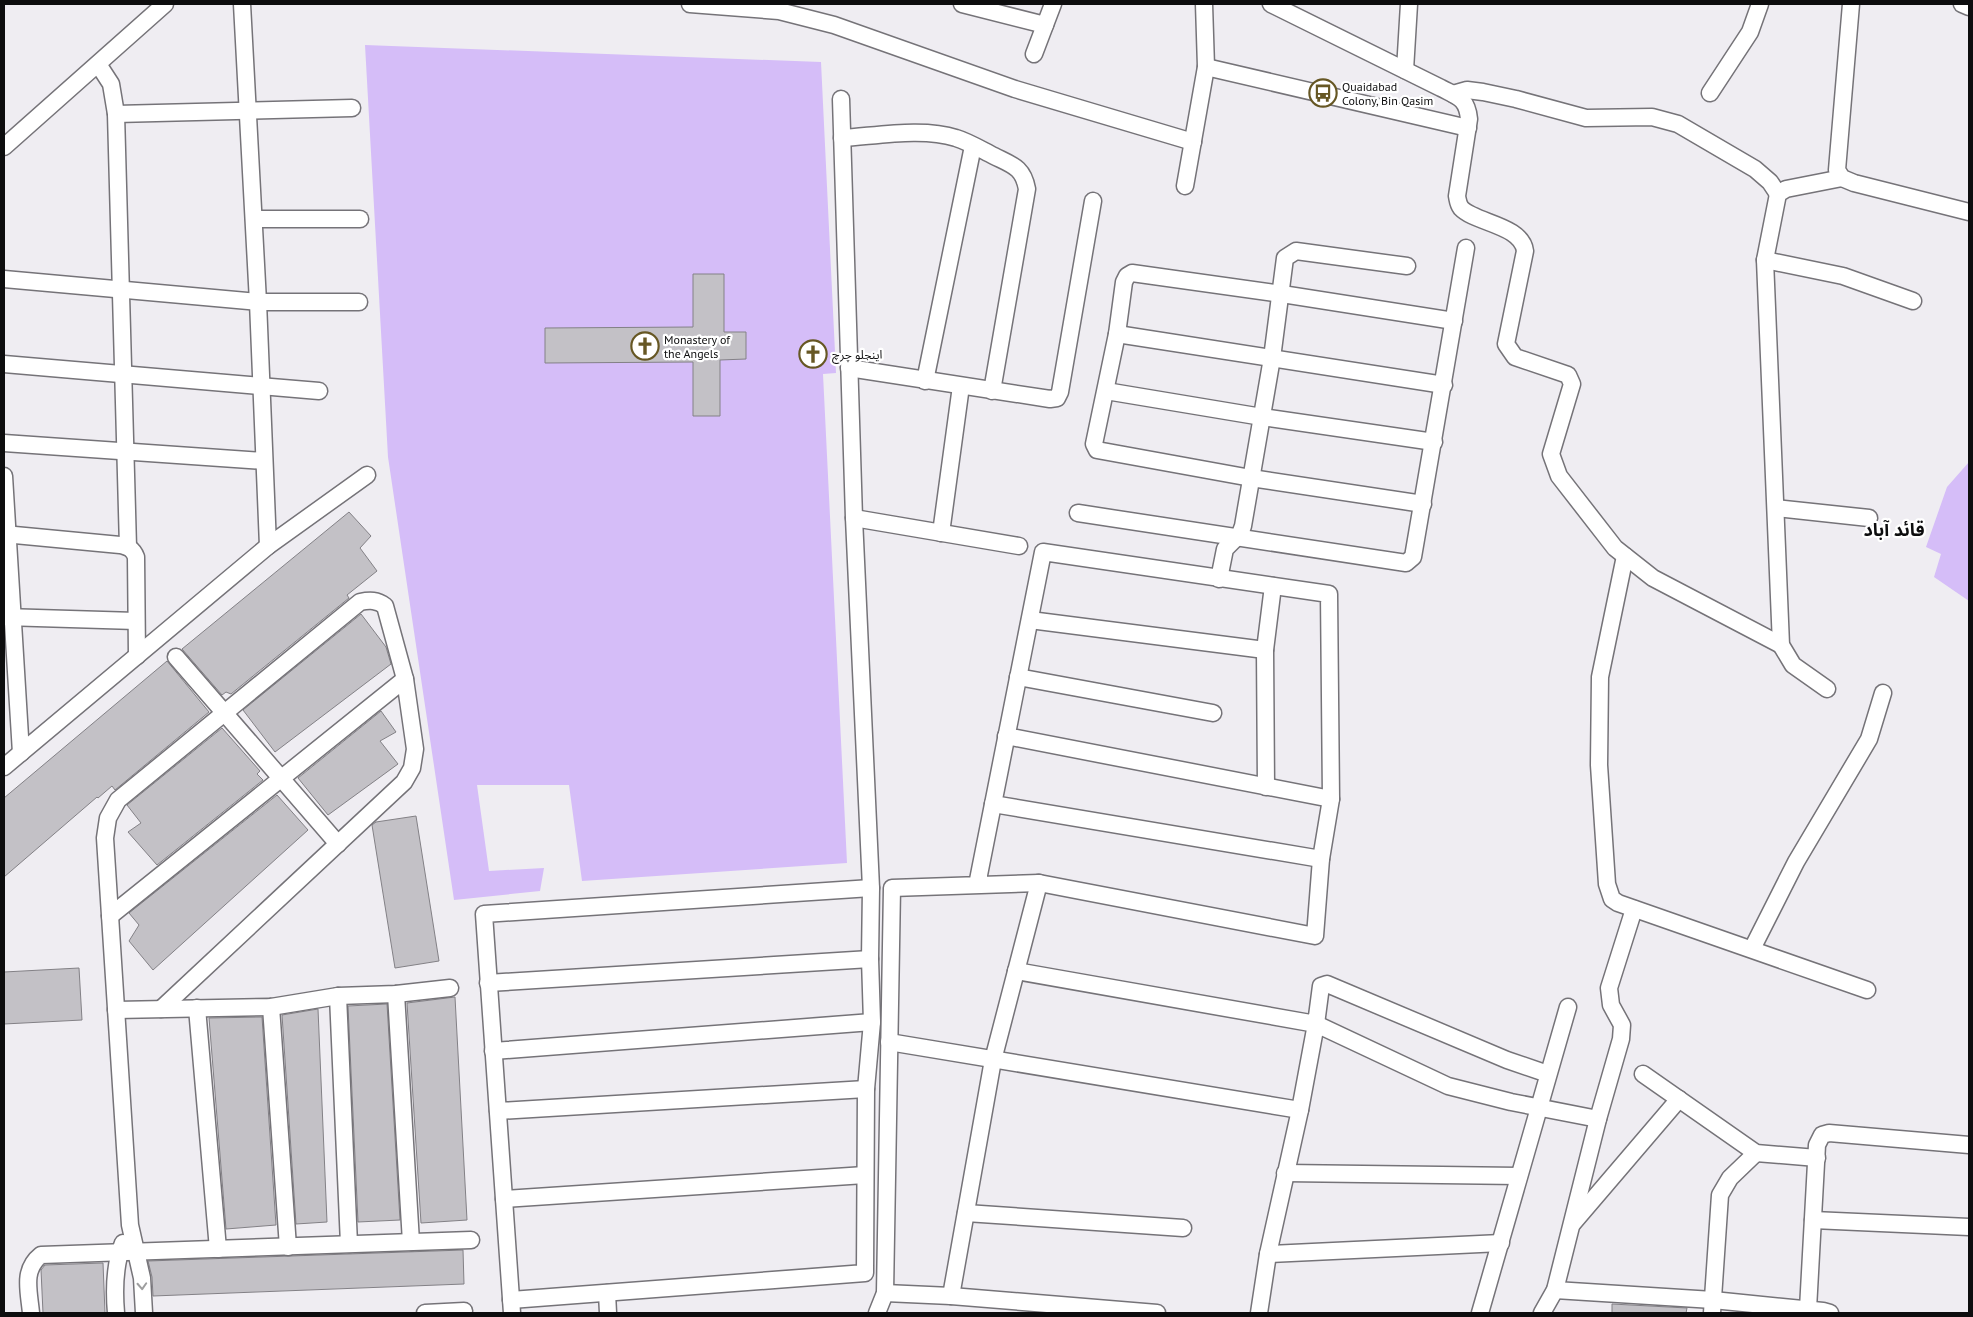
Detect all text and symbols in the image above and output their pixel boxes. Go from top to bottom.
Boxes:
bus stop icon: Quaidabad Colony, Bin Qasim [1308,78,1338,108]
place label: Quaidabad Colony, Bin Qasim [1342,79,1433,108]
church icon: Monastery of the Angels [630,331,660,361]
place label: Monastery of the Angels [664,332,731,361]
church icon: اینجلو چرچ [798,339,828,369]
place label: اینجلو چرچ [832,347,883,364]
district label: قائد آباد [1864,518,1924,541]
one-way arrow [137,1282,148,1290]

